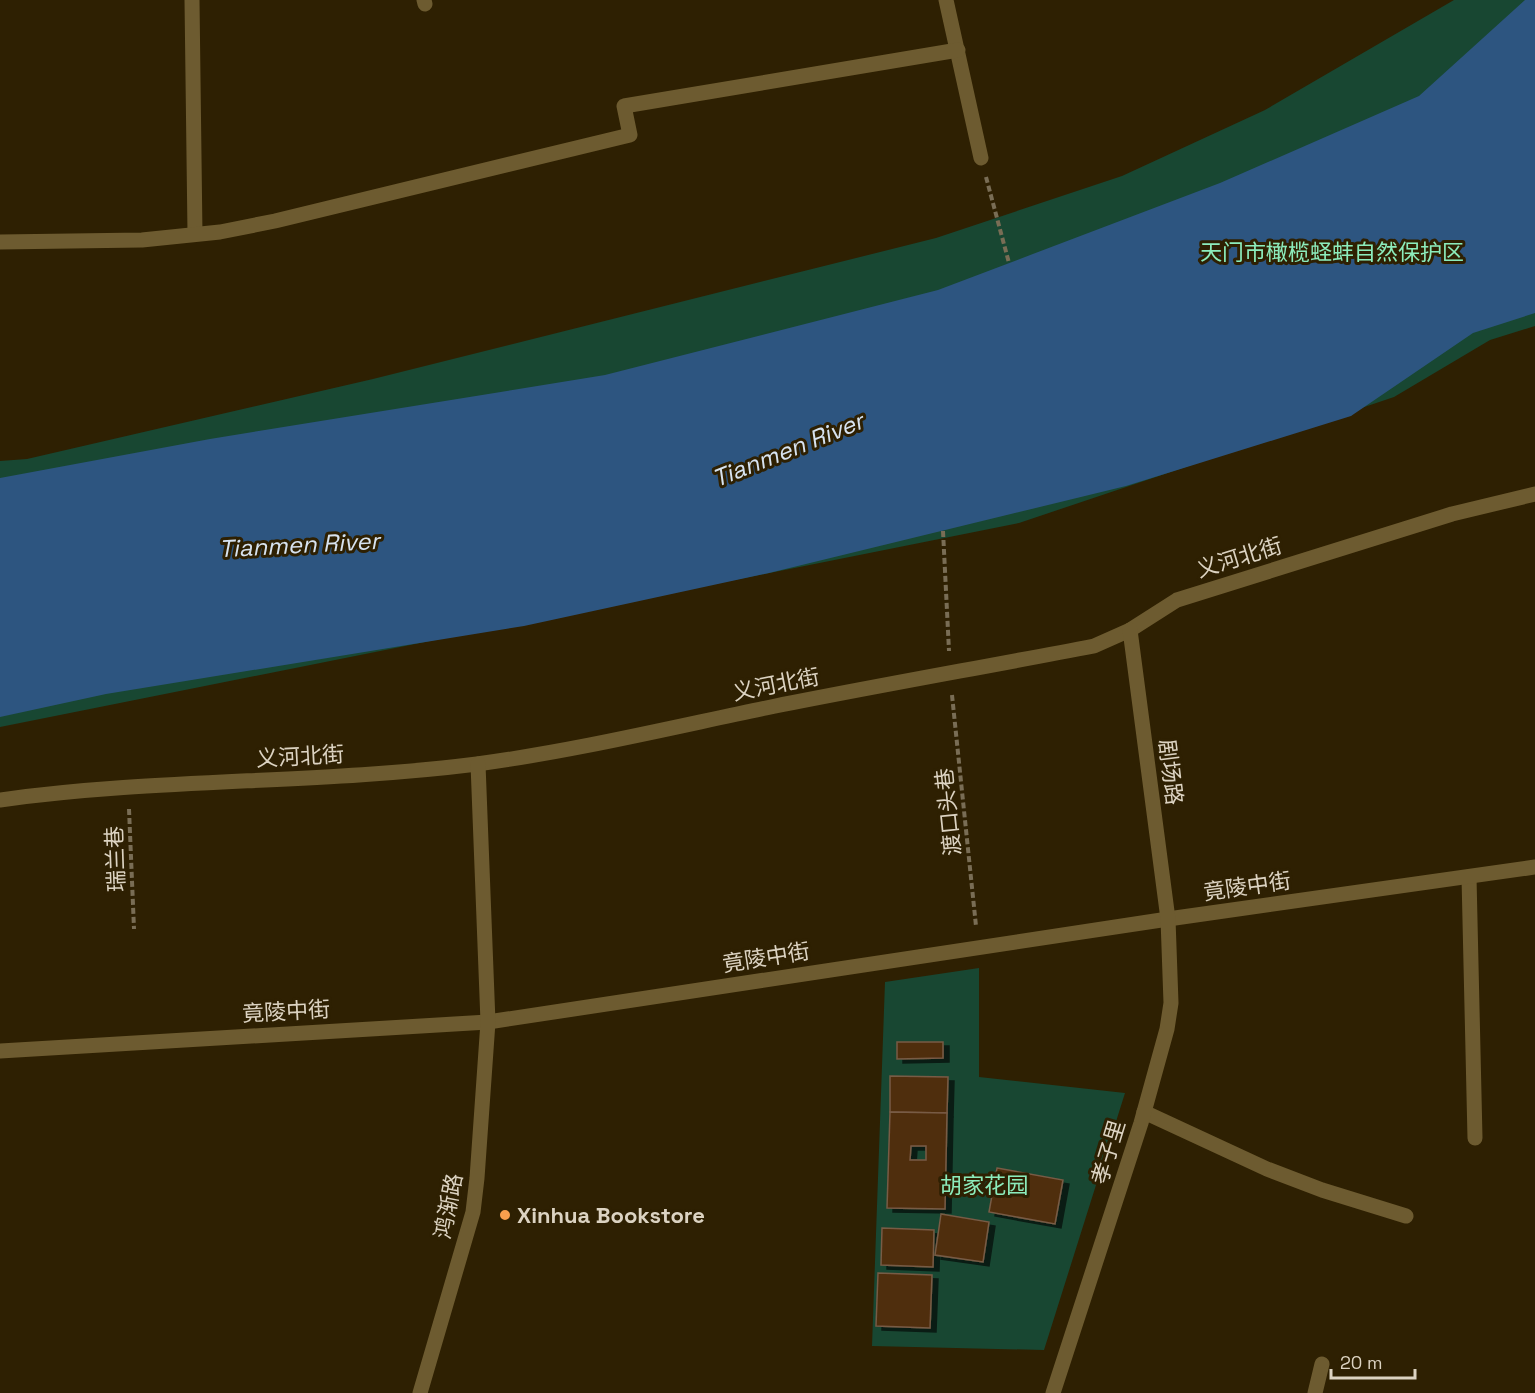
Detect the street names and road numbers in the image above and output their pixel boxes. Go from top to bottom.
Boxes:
street label: 义河北街 [1193,531,1285,583]
street label: 义河北街 [730,662,822,706]
street label: 剧场路 [1153,738,1189,806]
street label: 义河北街 [255,740,345,772]
street label: 渡口头巷 [929,767,967,857]
street label: 瑞兰巷 [100,826,130,892]
street label: 竟陵中街 [1201,866,1293,906]
street label: 竟陵中街 [720,936,812,978]
street label: 竟陵中街 [241,995,331,1027]
street label: 孝子里 [1085,1116,1131,1188]
street label: 鸿渐路 [428,1171,468,1241]

